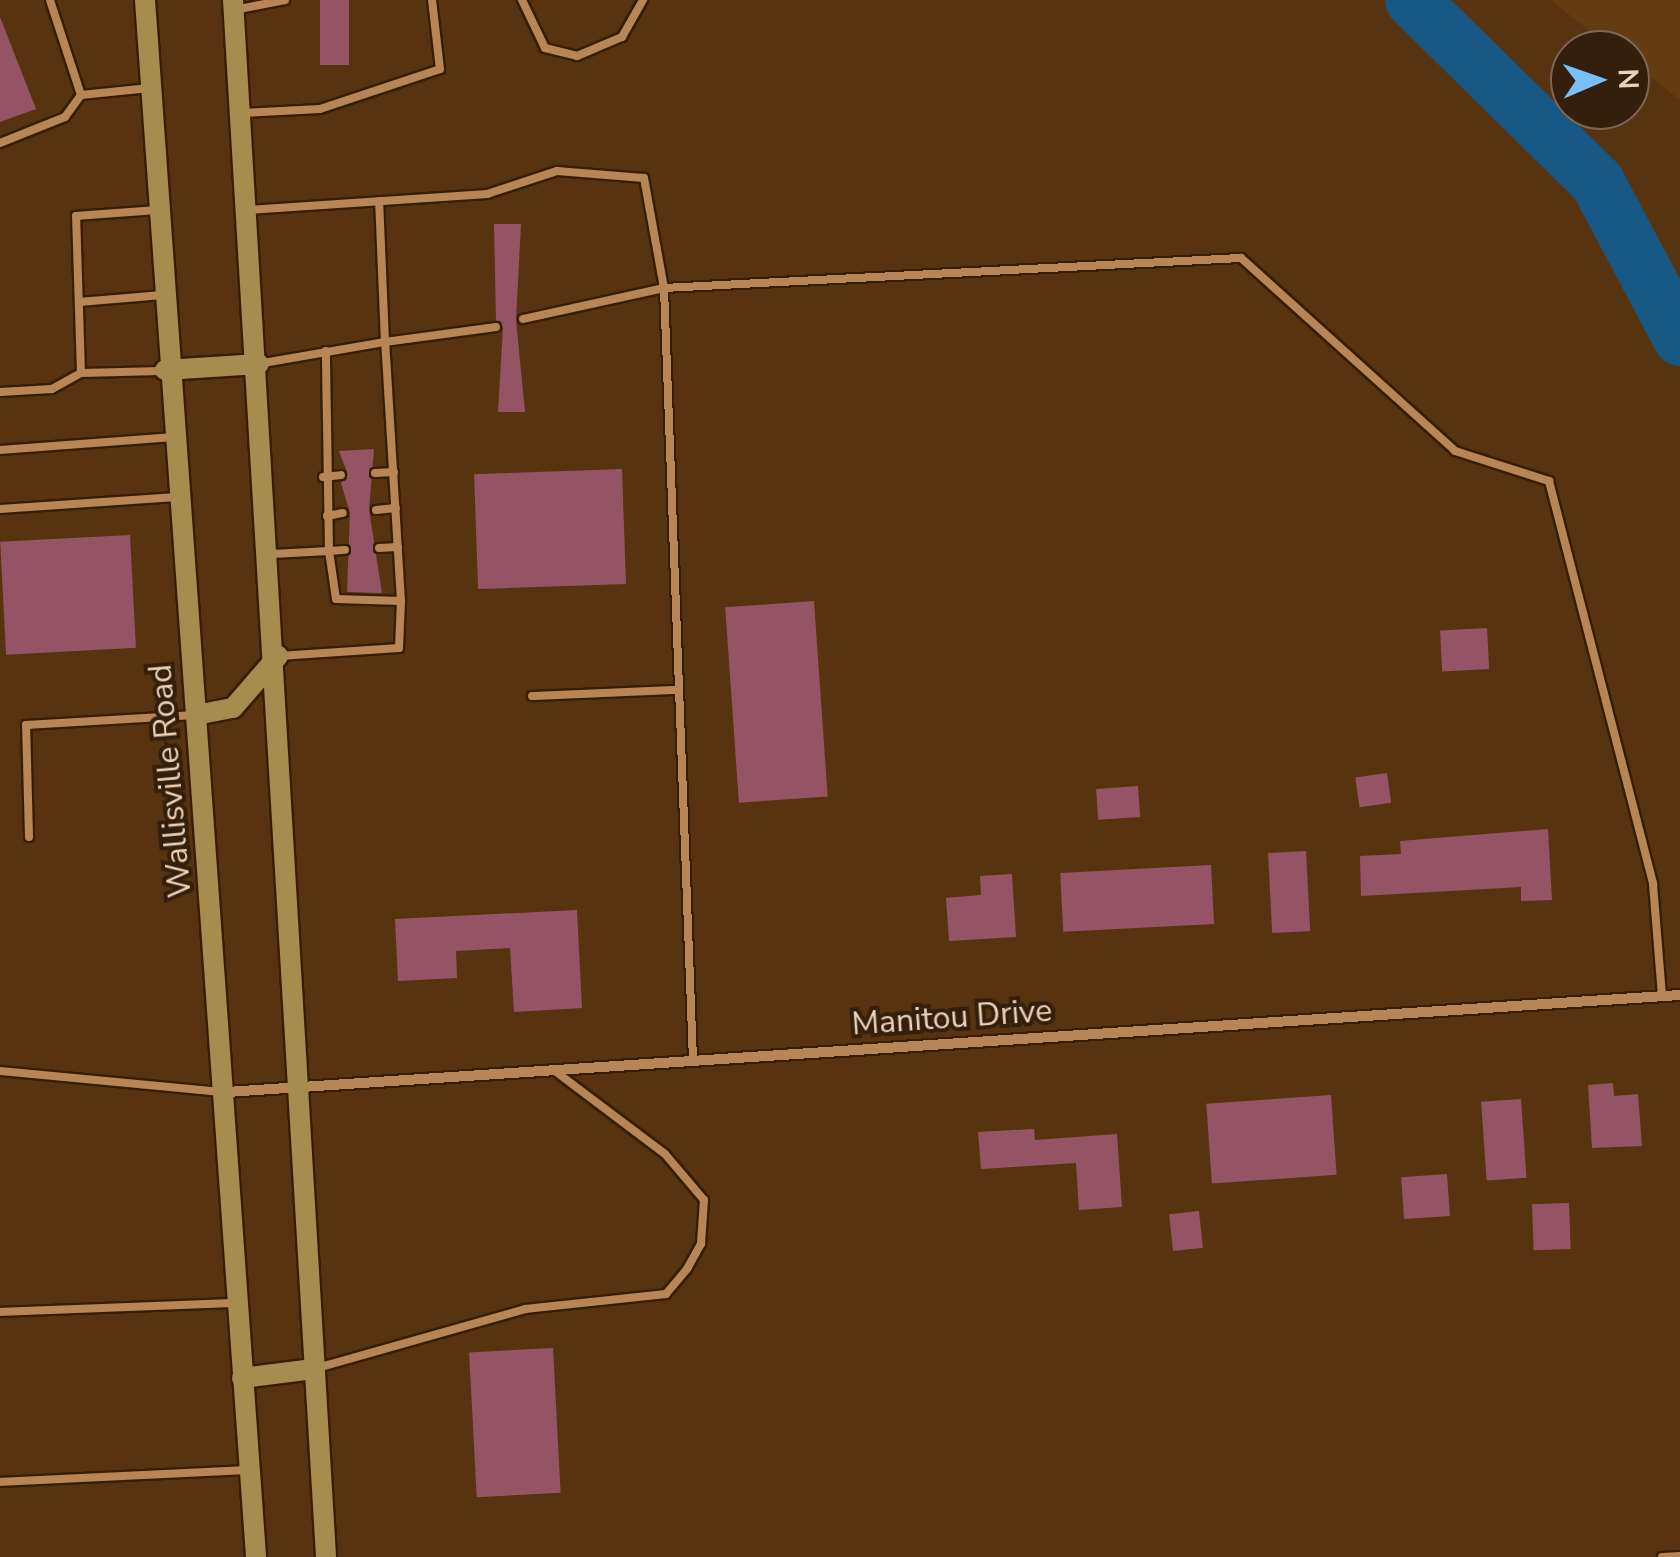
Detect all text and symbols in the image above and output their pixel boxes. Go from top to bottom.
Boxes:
north arrow [1550,30,1650,130]
text: N [1609,68,1647,90]
street label: Wallisville Road [142,663,200,899]
street label: Manitou Drive [850,992,1054,1044]

